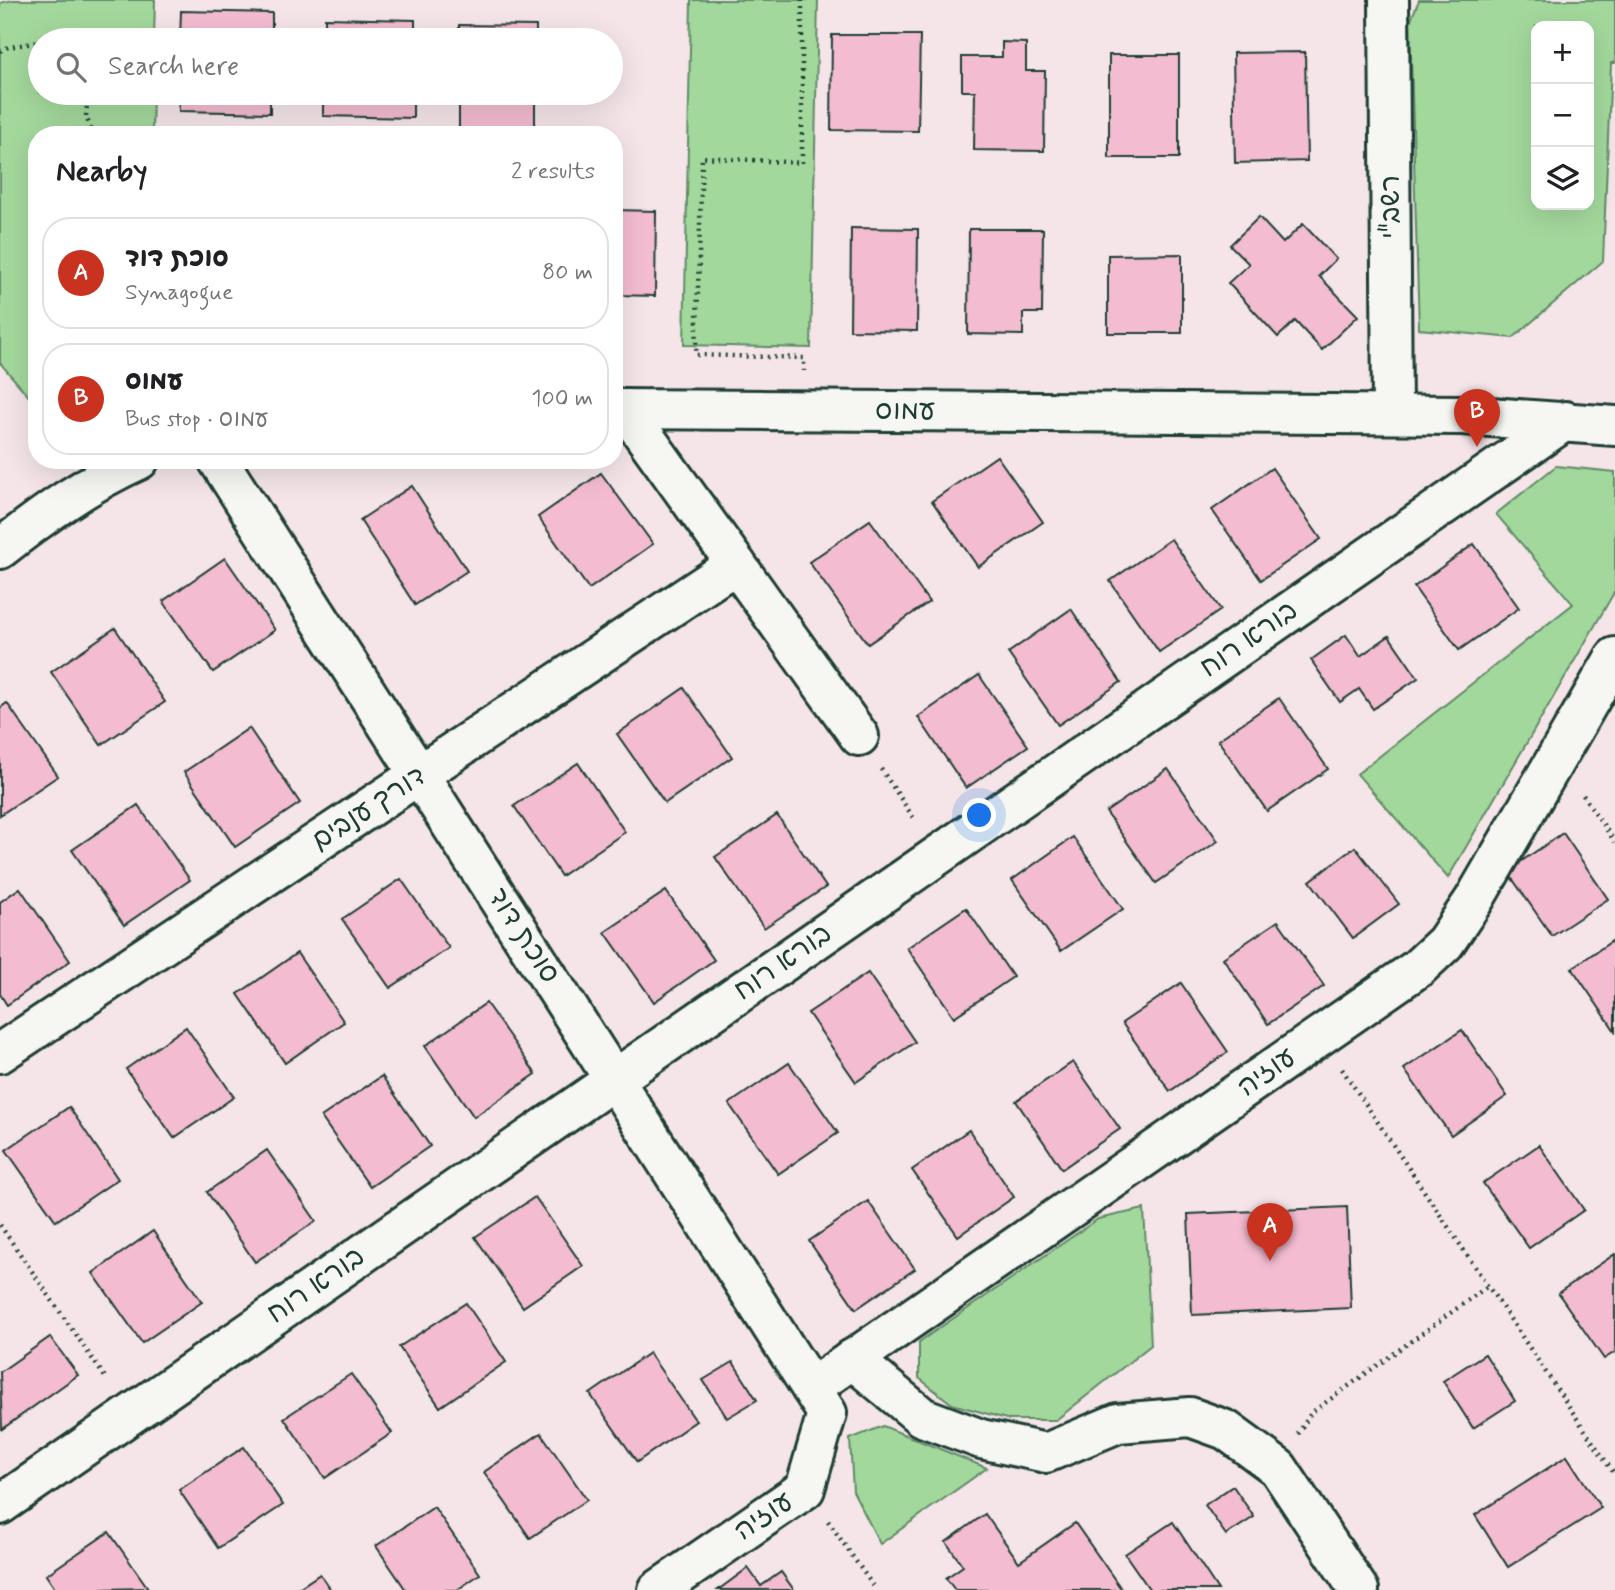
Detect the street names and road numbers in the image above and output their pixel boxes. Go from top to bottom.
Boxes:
street label: רשב"י [1373,175,1410,239]
street label: עמוס [875,393,935,430]
street label: בורא רוח [1193,593,1305,687]
street label: דורך ענבים [305,758,433,860]
street label: סוכת דוד [478,881,568,991]
street label: בורא רוח [727,916,839,1010]
street label: עוזיה [1231,1040,1304,1106]
street label: בורא רוח [260,1239,372,1333]
street label: עוזיה [727,1484,801,1550]

